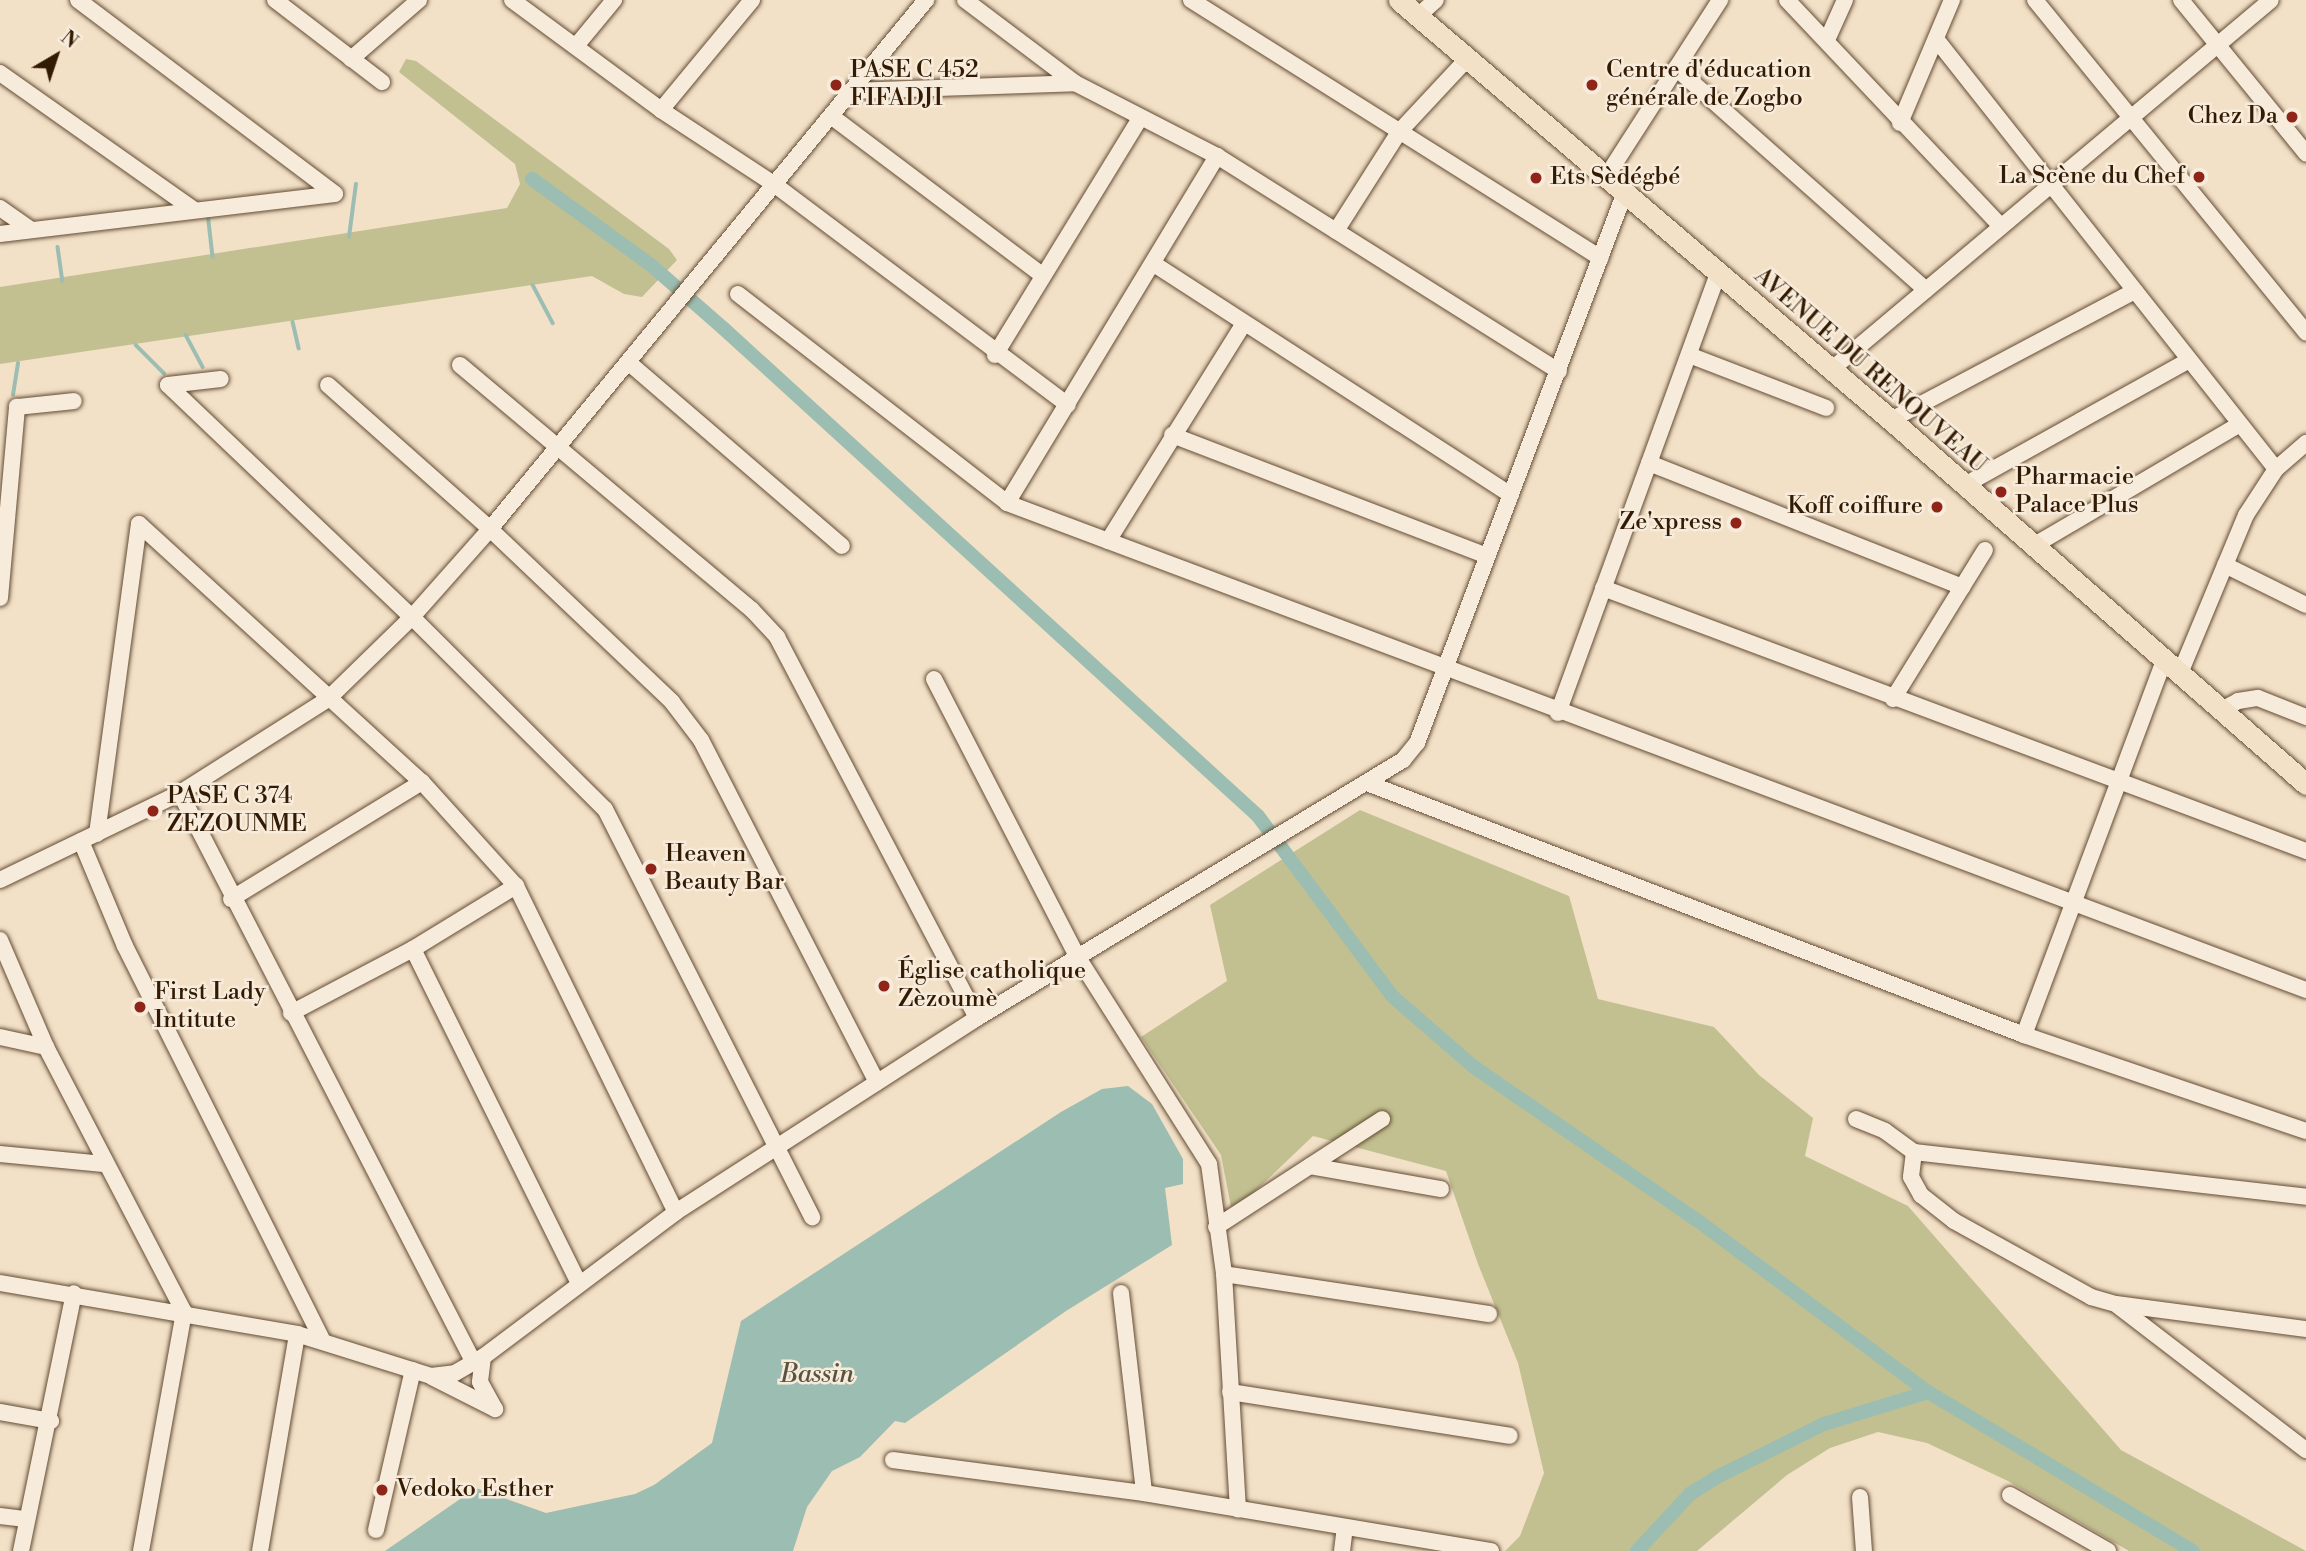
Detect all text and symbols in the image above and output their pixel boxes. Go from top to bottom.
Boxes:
north arrow [21,21,91,91]
text: N [56,26,83,54]
place label: PASE C 452 FIFADJI [850,57,979,113]
place label: Centre d'éducation générale de Zogbo [1606,57,1812,113]
marker: PASE C 452 FIFADJI [828,77,844,93]
marker: Centre d'éducation générale de Zogbo [1584,77,1600,93]
place label: Chez Da [2188,103,2278,131]
marker: Chez Da [2284,109,2300,125]
place label: La Scène du Chef [1999,163,2185,191]
place label: Ets Sèdégbé [1550,164,1680,192]
marker: La Scène du Chef [2191,169,2207,185]
marker: Ets Sèdégbé [1528,170,1544,186]
street label: AVENUE DU RENOUVEAU [1748,262,1992,480]
place label: Pharmacie Palace Plus [2015,464,2138,520]
marker: Pharmacie Palace Plus [1993,484,2009,500]
place label: Koff coiffure [1787,493,1923,521]
marker: Koff coiffure [1929,499,1945,515]
place label: Ze'xpress [1620,509,1722,537]
marker: Ze'xpress [1728,515,1744,531]
place label: PASE C 374 ZEZOUNME [167,783,307,839]
marker: PASE C 374 ZEZOUNME [145,803,161,819]
place label: Heaven Beauty Bar [665,841,784,897]
marker: Heaven Beauty Bar [643,861,659,877]
place label: Église catholique Zèzoumè [898,958,1086,1014]
marker: Église catholique Zèzoumè [876,978,892,994]
place label: First Lady Intitute [154,979,266,1035]
marker: First Lady Intitute [132,999,148,1015]
water label: Bassin [780,1359,854,1391]
place label: Vedoko Esther [396,1476,554,1504]
marker: Vedoko Esther [374,1482,390,1498]

